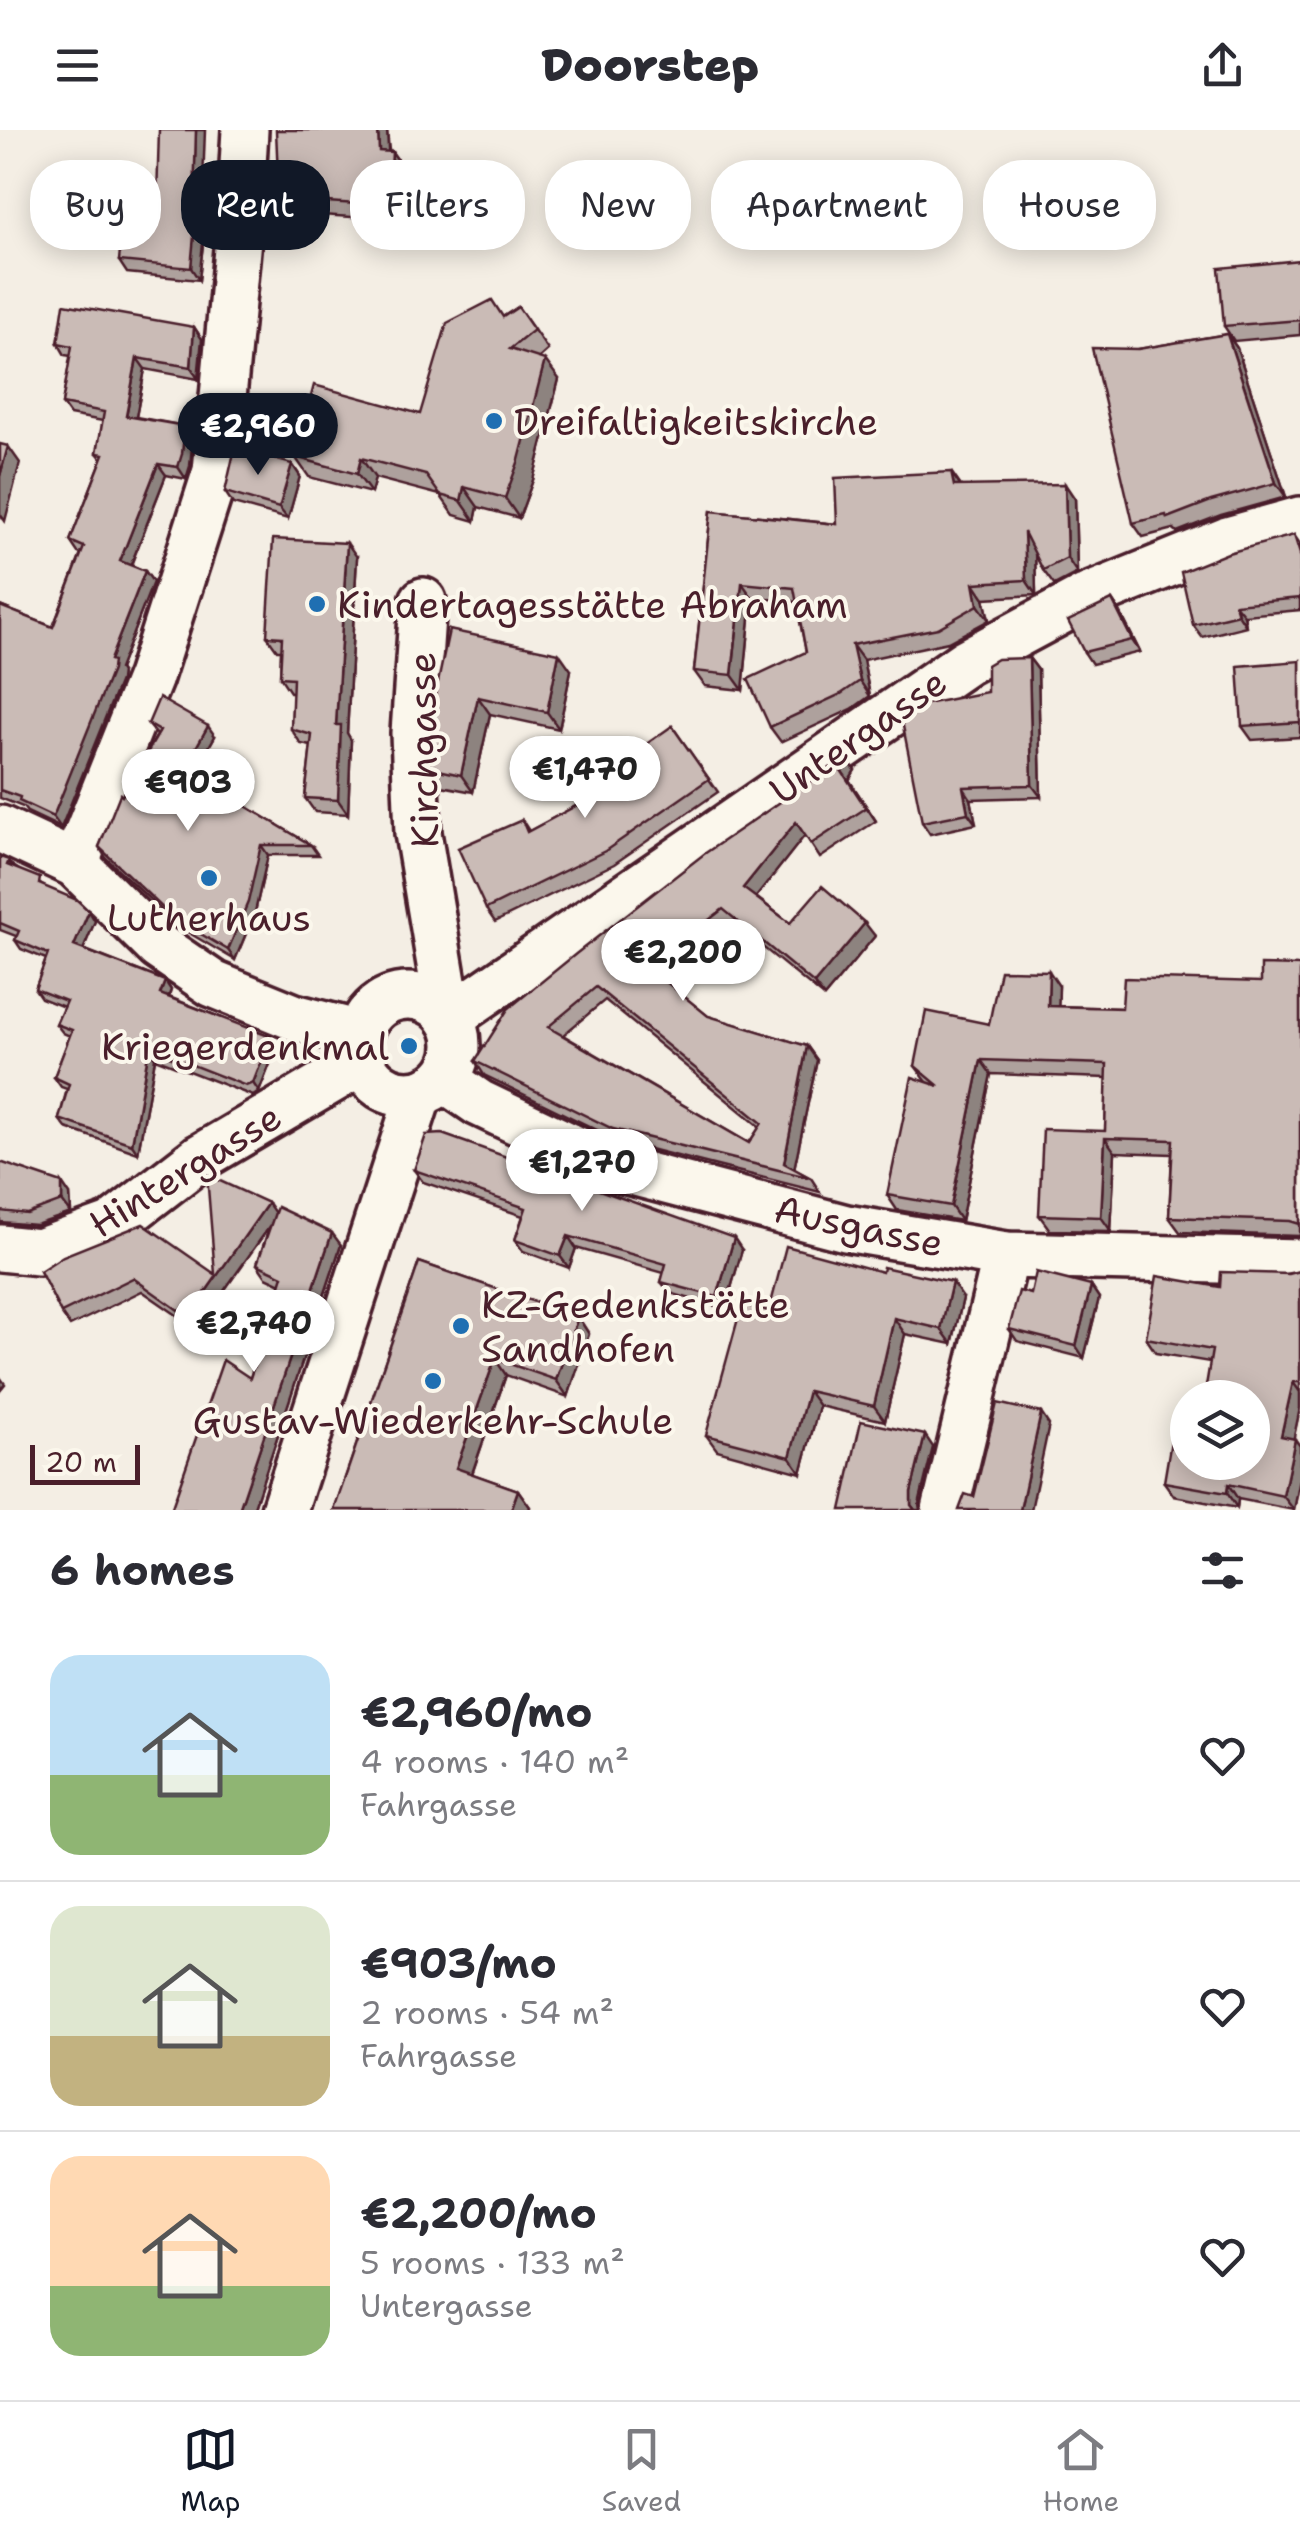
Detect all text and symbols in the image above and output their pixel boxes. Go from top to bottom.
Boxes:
text: Doorstep [541,35,759,95]
icon: menu [50,38,105,93]
icon: share [1195,38,1250,93]
chip: Buy [30,160,161,250]
chip: Rent [181,160,330,250]
chip: Filters [350,160,525,250]
chip: New [545,160,691,250]
chip: Apartment [711,160,963,250]
chip: House [983,160,1156,250]
pin: €2,960 [177,393,339,478]
place label: Dreifaltigkeitskirche [514,396,878,447]
text: €2,960 [200,404,316,447]
marker: Dreifaltigkeitskirche [483,410,505,432]
place label: Kindertagesstätte Abraham [337,579,848,630]
marker: Kindertagesstätte Abraham [306,593,328,615]
street label: Kirchgasse [396,652,450,848]
street label: Untergasse [759,656,957,816]
pin: €1,470 [504,736,666,821]
text: €1,470 [531,747,639,790]
pin: €903 [129,749,247,834]
text: €903 [144,760,232,803]
marker: Lutherhaus [198,867,220,889]
place label: Lutherhaus [107,892,311,943]
pin: €2,200 [602,919,764,1004]
text: €2,200 [623,930,743,973]
place label: Kriegerdenkmal [101,1021,390,1072]
marker: Kriegerdenkmal [398,1035,420,1057]
street label: Hintergasse [79,1091,291,1249]
pin: €1,270 [501,1129,663,1214]
text: €1,270 [528,1140,636,1183]
street label: Ausgasse [770,1183,948,1269]
place label: KZ-Gedenkstätte Sandhofen [481,1279,790,1374]
pin: €2,740 [173,1290,335,1375]
text: €2,740 [196,1301,312,1344]
marker: KZ-Gedenkstätte Sandhofen [450,1315,472,1337]
marker: Gustav-Wiederkehr-Schule [422,1370,444,1392]
map controls [1170,1380,1270,1480]
button: layers [1170,1380,1270,1480]
place label: Gustav-Wiederkehr-Schule [193,1395,673,1446]
scale bar [30,1440,140,1484]
text: 20 m [45,1443,117,1481]
text: 6 homes [50,1542,235,1598]
icon: filters [1195,1543,1250,1598]
text: €2,960/mo [360,1684,593,1740]
icon: home [130,1695,250,1815]
icon: heart [1195,1728,1250,1783]
text: 4 rooms · 140 m² [360,1740,629,1783]
text: Fahrgasse [360,1783,517,1826]
text: €903/mo [360,1935,557,1991]
icon: home [130,1946,250,2066]
icon: heart [1195,1979,1250,2034]
text: 2 rooms · 54 m² [360,1991,614,2034]
text: Fahrgasse [360,2034,517,2077]
text: €2,200/mo [360,2185,597,2241]
icon: home [130,2196,250,2316]
icon: heart [1195,2229,1250,2284]
text: 5 rooms · 133 m² [360,2241,625,2284]
text: Untergasse [360,2284,533,2327]
tab: Map [181,2422,241,2520]
tab: Saved [602,2422,681,2520]
tab: Home [1042,2422,1119,2520]

